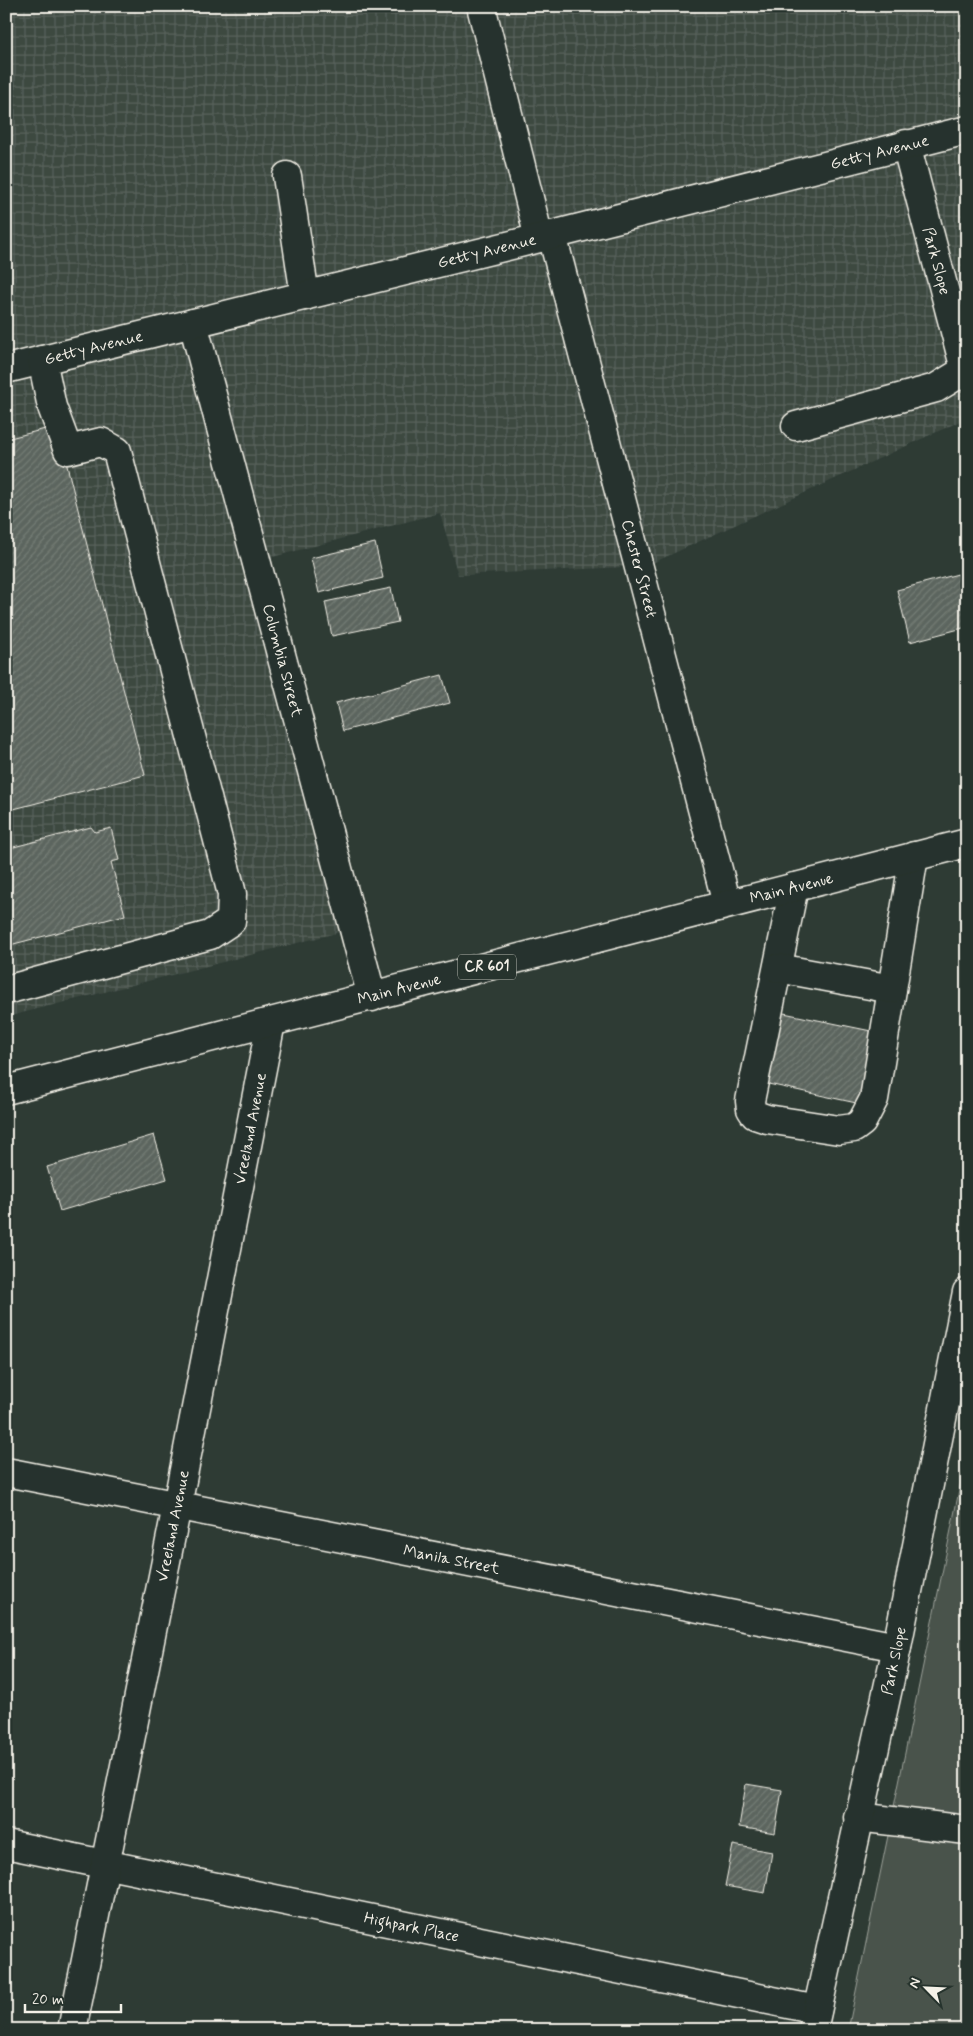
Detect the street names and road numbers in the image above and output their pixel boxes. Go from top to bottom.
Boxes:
street label: Getty Avenue [828,130,931,175]
street label: Park Slope [918,225,956,297]
street label: Getty Avenue [435,229,538,273]
street label: Getty Avenue [42,325,145,370]
street label: Chester Street [616,517,662,620]
street label: Columbia Street [258,602,308,720]
street label: Main Avenue [747,867,836,909]
road number: CR 601 [458,954,516,980]
street label: Main Avenue [355,968,444,1010]
street label: Vreeland Avenue [229,1071,271,1186]
street label: Vreeland Avenue [152,1468,194,1584]
street label: Manila Street [401,1540,502,1579]
street label: Park Slope [876,1625,911,1697]
street label: Highpark Place [362,1907,461,1947]

